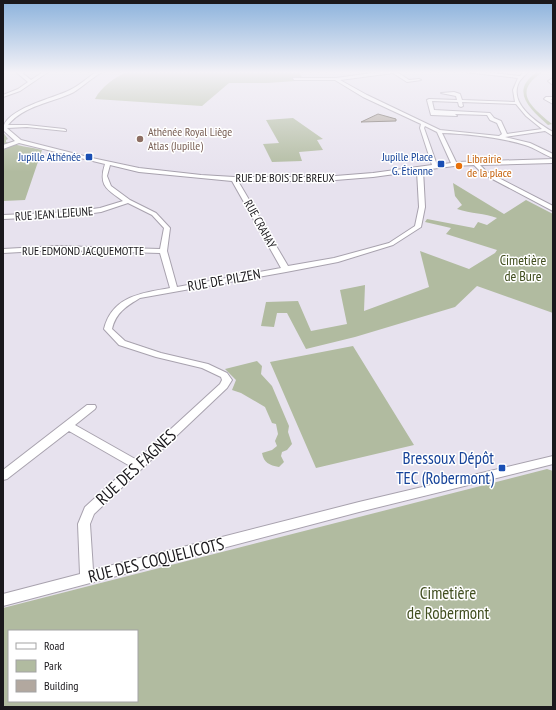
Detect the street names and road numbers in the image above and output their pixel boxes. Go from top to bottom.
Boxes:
street label: RUE DE BOIS DE BREUX [235,170,335,185]
street label: RUE CRAHAY [241,197,280,251]
street label: RUE JEAN LEJEUNE [14,203,94,224]
street label: RUE EDMOND JACQUEMOTTE [22,243,144,258]
street label: RUE DE PILZEN [186,265,262,295]
street label: RUE DES FAGNES [91,424,181,510]
street label: RUE DES COQUELICOTS [86,532,226,588]

